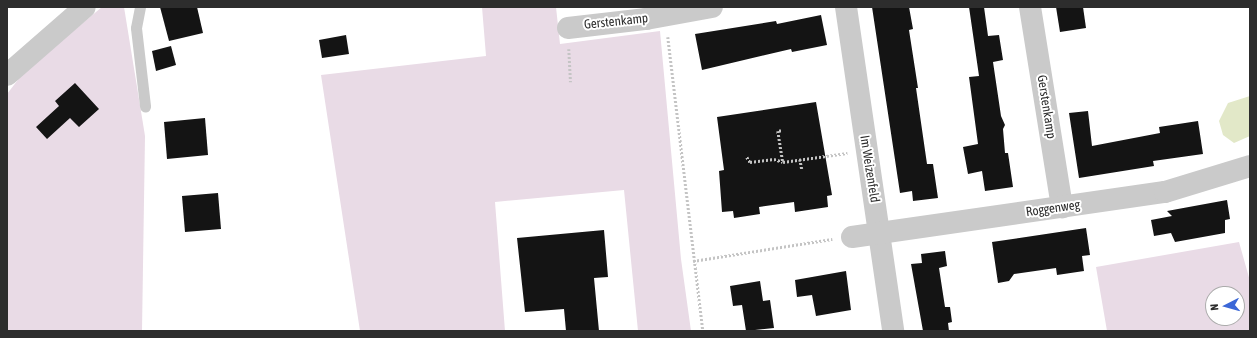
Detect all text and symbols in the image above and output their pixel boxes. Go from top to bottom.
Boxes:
street label: Gerstenkamp [583,11,649,33]
street label: Gerstenkamp [1033,74,1059,140]
street label: Im Weizenfeld [856,134,882,204]
street label: Roggenweg [1025,197,1081,221]
north arrow [1205,286,1245,326]
text: N [1208,303,1220,311]

